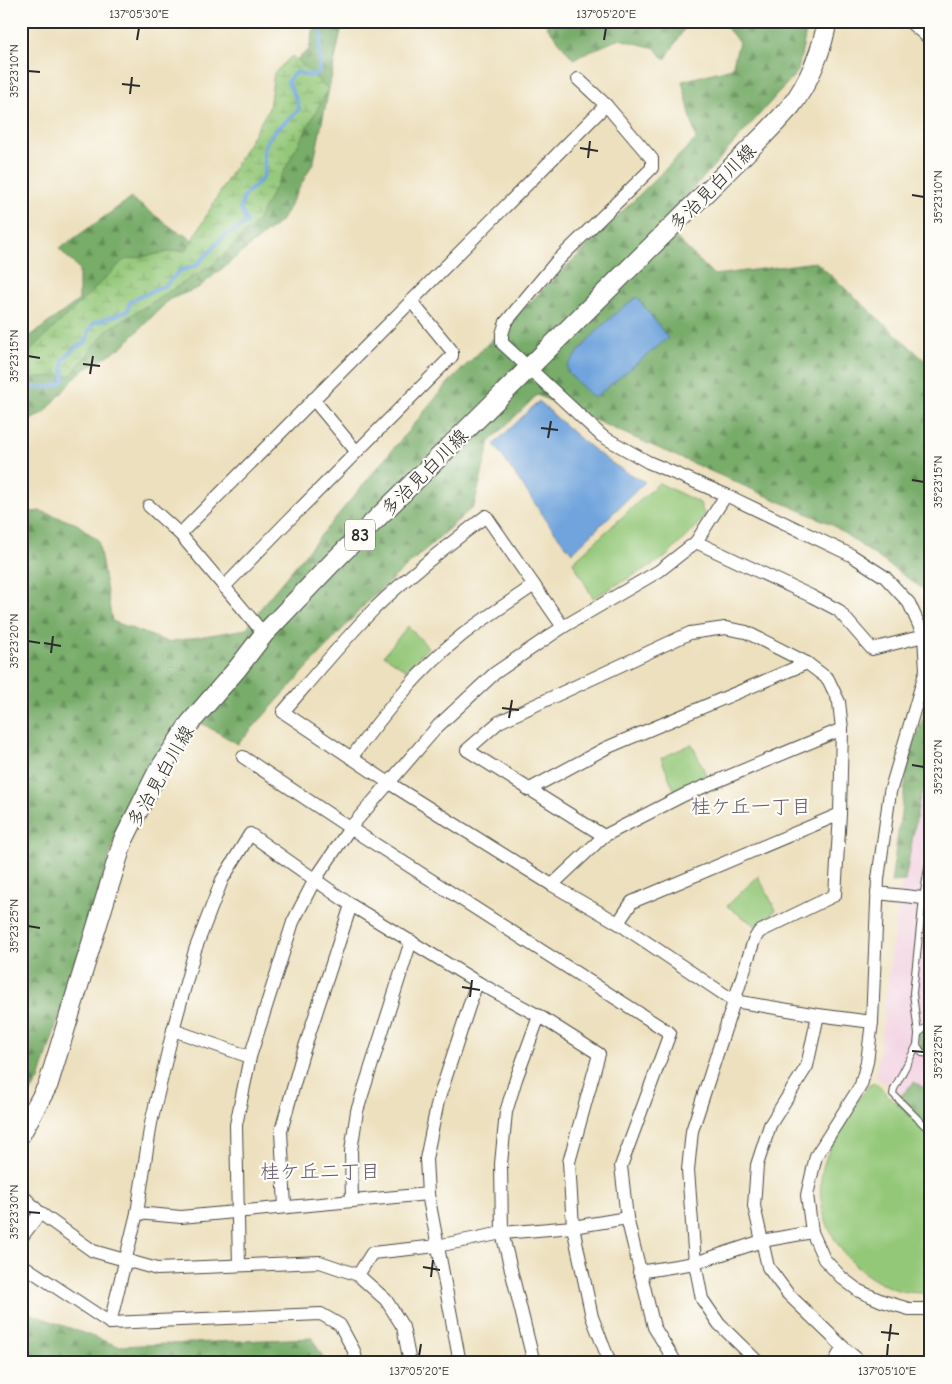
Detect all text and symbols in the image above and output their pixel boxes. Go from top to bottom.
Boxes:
text: 137°05'30"E [109,7,169,21]
text: 137°05'20"E [576,7,636,21]
text: 35°23'10"N [7,44,21,98]
street label: 多治見白川線 [665,140,761,236]
text: 35°23'10"N [931,170,945,224]
text: 35°23'15"N [7,330,21,382]
street label: 多治見白川線 [377,425,473,521]
text: 35°23'15"N [931,456,945,508]
road number: 83 [345,520,375,550]
text: 35°23'20"N [7,613,21,669]
street label: 多治見白川線 [123,722,199,831]
text: 35°23'20"N [931,739,945,795]
district label: 桂ケ丘一丁目 [691,795,811,818]
text: 35°23'25"N [7,899,21,953]
text: 35°23'25"N [931,1025,945,1079]
district label: 桂ケ丘二丁目 [260,1160,380,1183]
text: 35°23'30"N [7,1185,21,1239]
text: 137°05'20"E [389,1364,449,1378]
text: 137°05'10"E [858,1364,916,1378]

